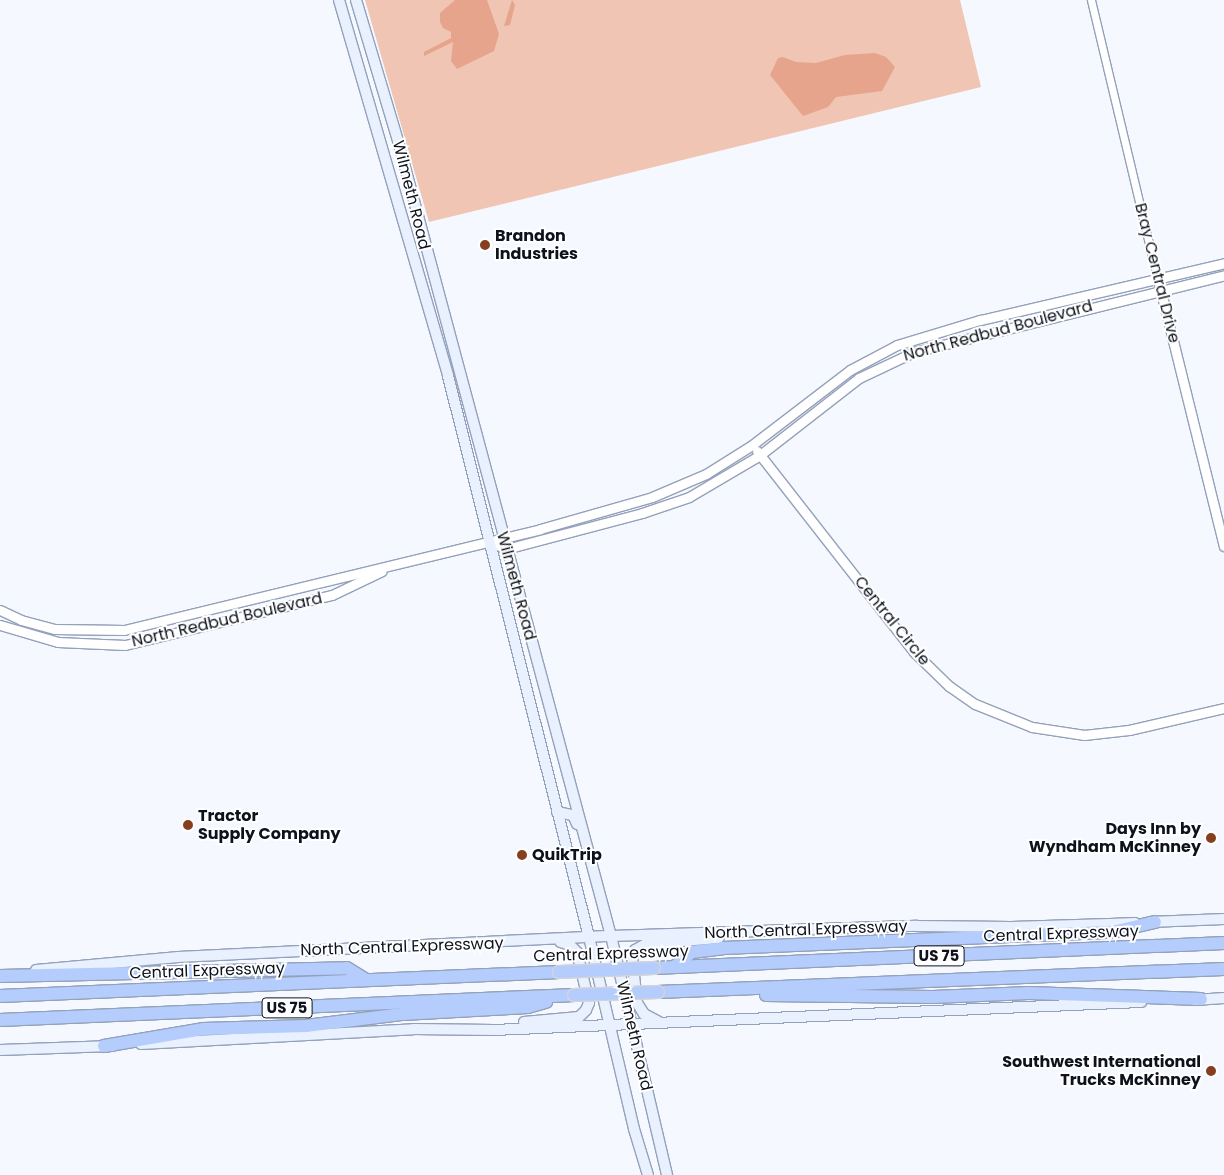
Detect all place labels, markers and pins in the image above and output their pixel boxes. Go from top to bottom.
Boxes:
place label: Brandon Industries [495,226,578,264]
marker: Brandon Industries [479,239,491,251]
place label: Tractor Supply Company [198,806,341,844]
marker: Tractor Supply Company [182,819,194,831]
place label: Days Inn by Wyndham McKinney [1029,819,1201,857]
marker: Days Inn by Wyndham McKinney [1205,832,1217,844]
place label: QuikTrip [532,845,602,865]
marker: QuikTrip [516,849,528,861]
place label: Southwest International Trucks McKinney [1002,1052,1201,1090]
marker: Southwest International Trucks McKinney [1205,1065,1217,1077]

